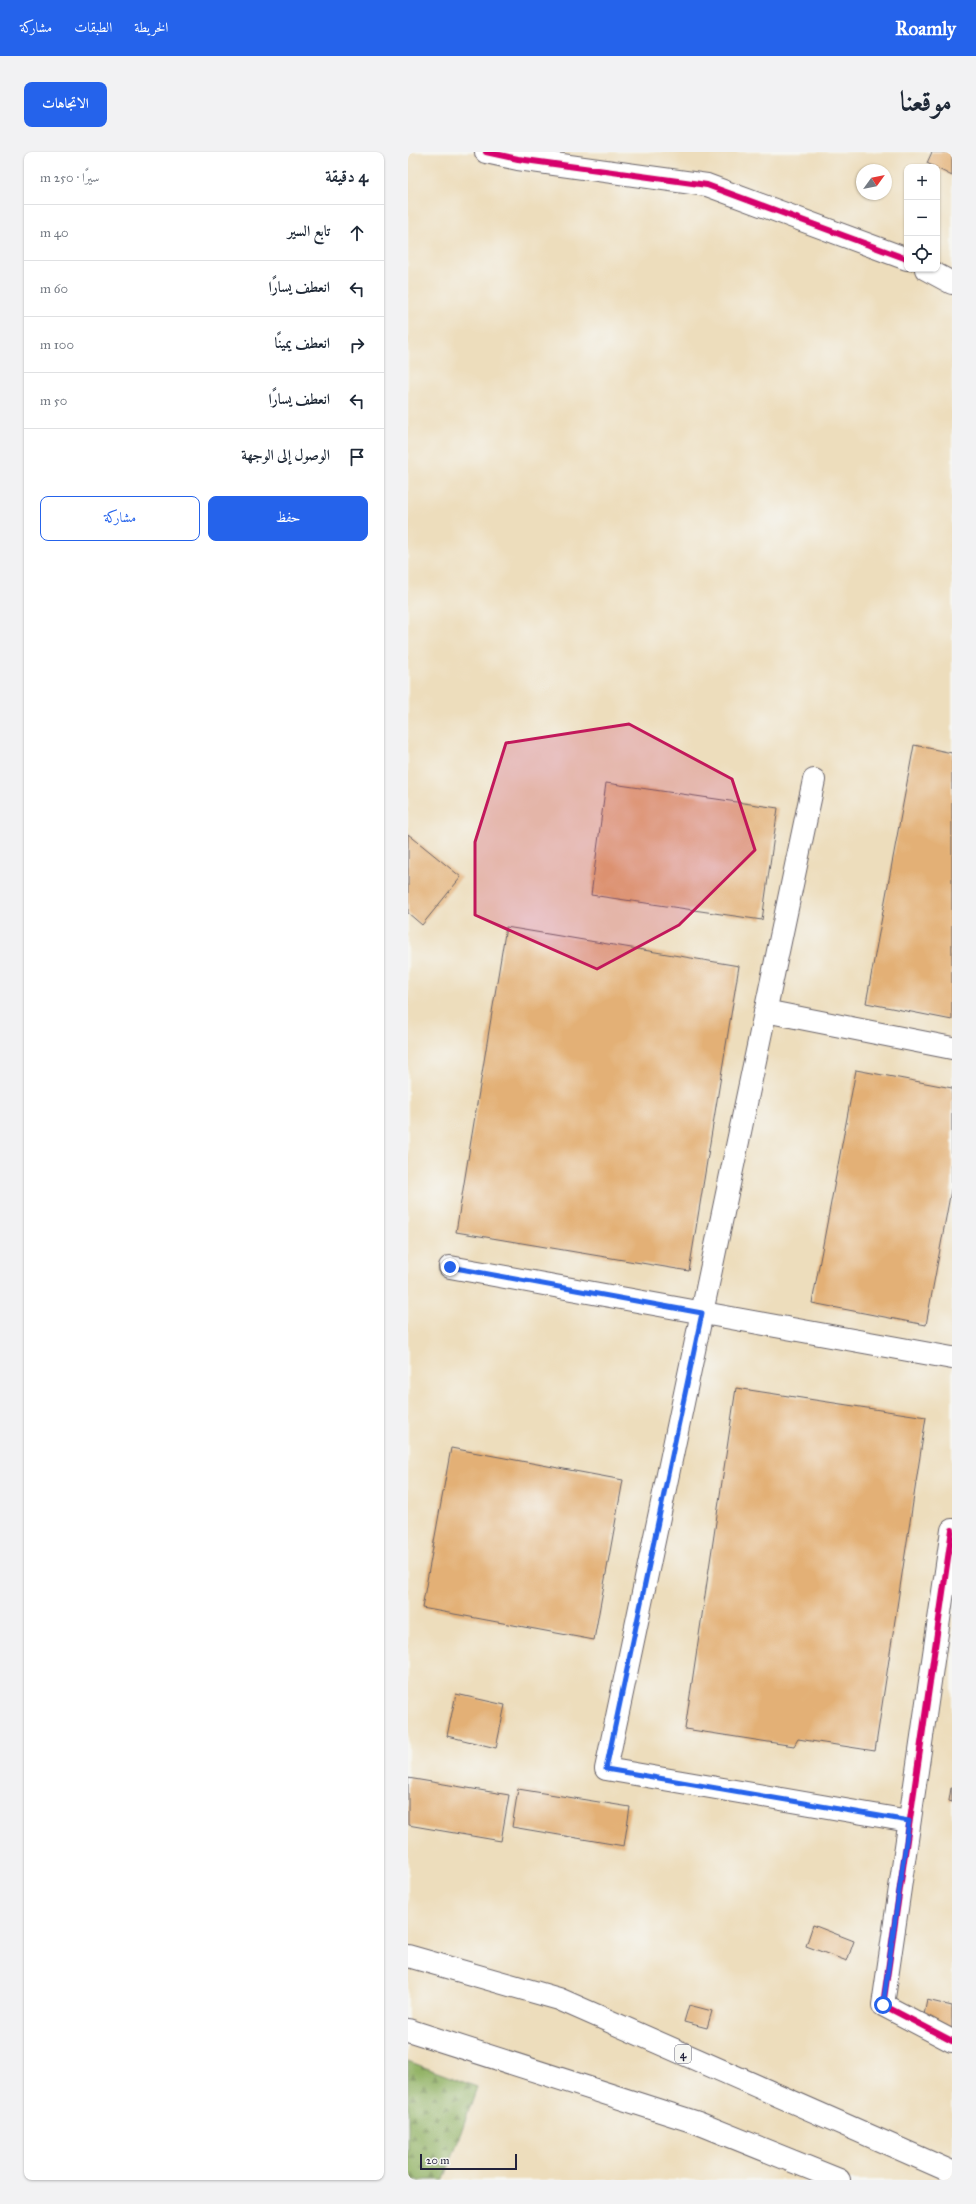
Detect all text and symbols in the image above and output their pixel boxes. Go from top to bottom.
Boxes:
text: Roamly [895,17,956,40]
text: مشاركة [20,19,52,36]
text: الطبقات [74,19,112,36]
text: الخريطة [134,19,168,36]
button: الاتجاهات [24,82,107,127]
text: موقعنا [900,84,952,119]
north arrow [856,164,892,200]
map controls [904,164,940,272]
button: + [904,164,940,200]
text: 4 دقيقة [325,166,368,187]
text: سيرًا · 250 m [40,170,99,186]
button: − [904,200,940,236]
text: تابع السير [288,222,330,240]
icon: ahead [346,222,368,244]
text: 40 m [40,225,69,241]
button: locate [904,236,940,272]
text: انعطف يسارًا [268,278,330,296]
icon: left [346,278,368,300]
text: 60 m [40,281,68,297]
text: انعطف يمينًا [275,334,330,352]
icon: right [346,334,368,356]
text: 100 m [40,337,74,353]
text: انعطف يسارًا [268,390,330,408]
icon: left [346,390,368,412]
text: 50 m [40,393,67,409]
text: الوصول إلى الوجهة [241,446,330,464]
icon: arrive [346,446,368,468]
button: مشاركة [40,496,200,541]
button: حفظ [208,496,368,541]
route end [441,1258,459,1276]
route start [874,1996,892,2014]
road number: 4 [675,2045,691,2063]
scale bar [420,2152,517,2171]
text: 20 m [426,2154,449,2167]

